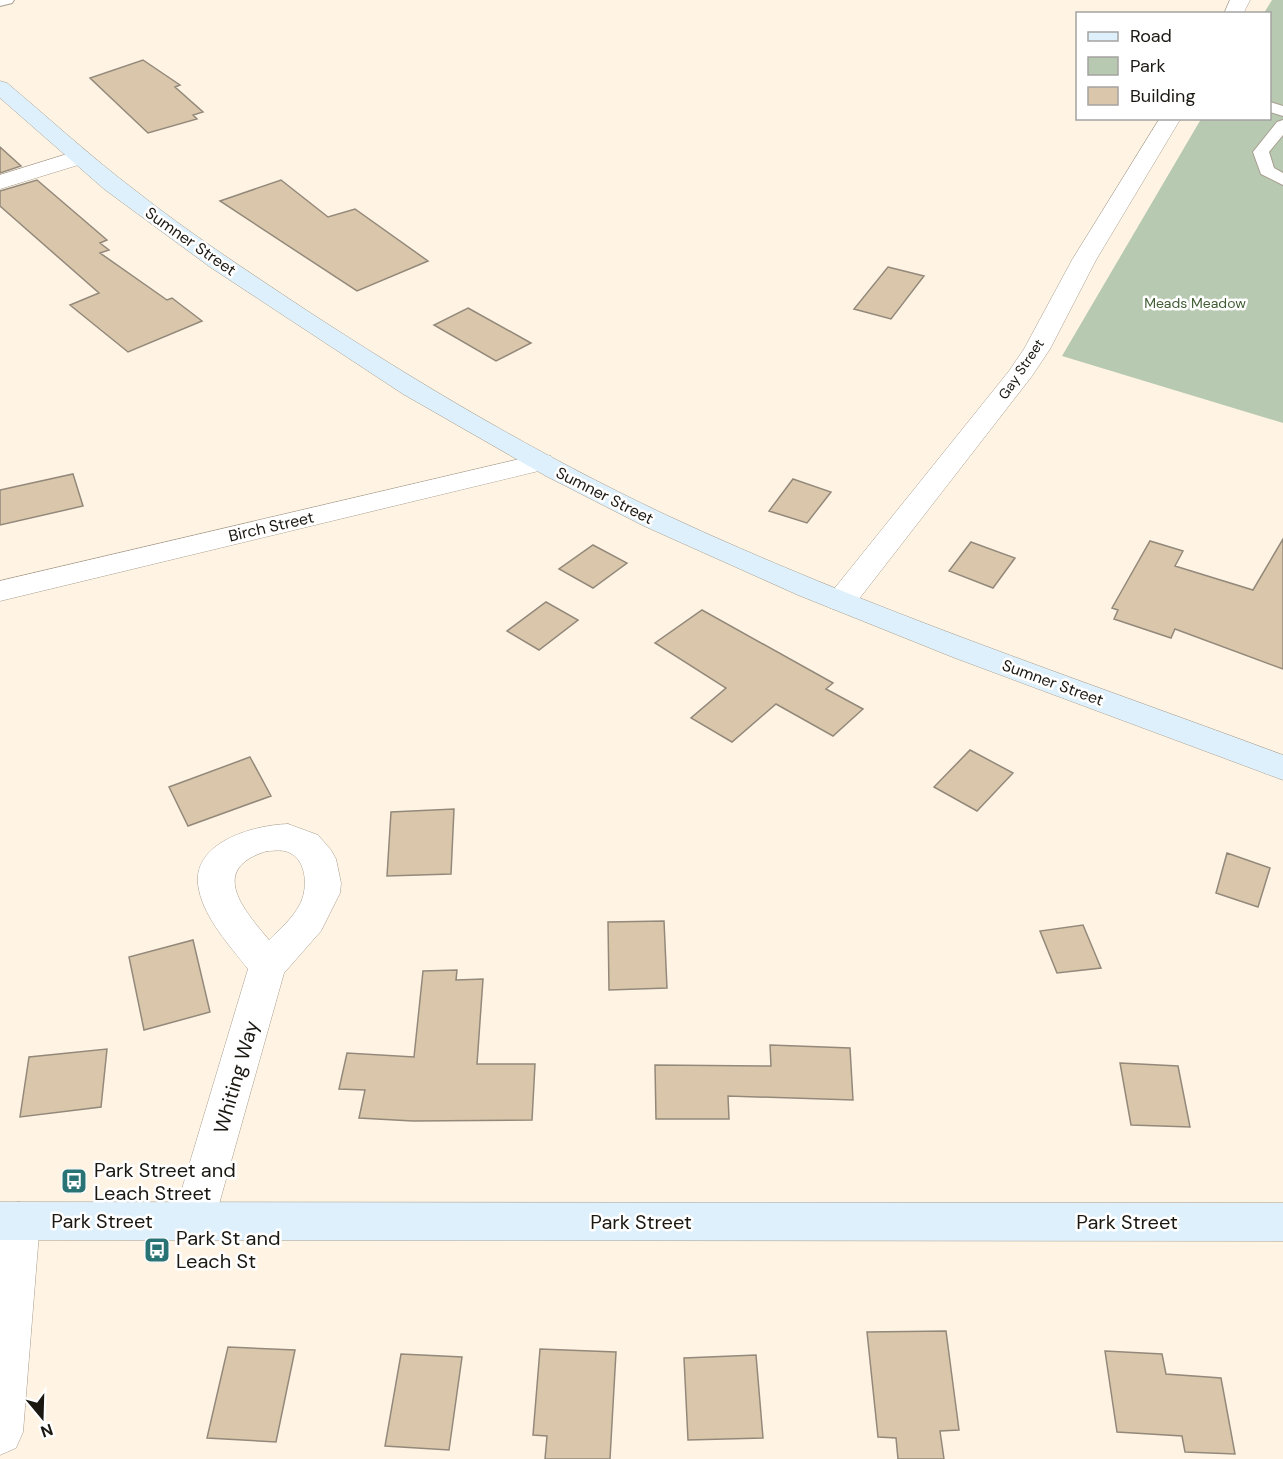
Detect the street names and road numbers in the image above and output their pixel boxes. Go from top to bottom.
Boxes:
street label: Sumner Street [141,202,240,281]
street label: Gay Street [994,335,1048,403]
street label: Sumner Street [553,462,657,529]
street label: Birch Street [226,506,316,547]
street label: Sumner Street [999,654,1106,711]
street label: Whiting Way [207,1017,265,1137]
street label: Park Street [51,1208,153,1234]
street label: Park Street [590,1209,692,1235]
street label: Park Street [1076,1209,1178,1235]

